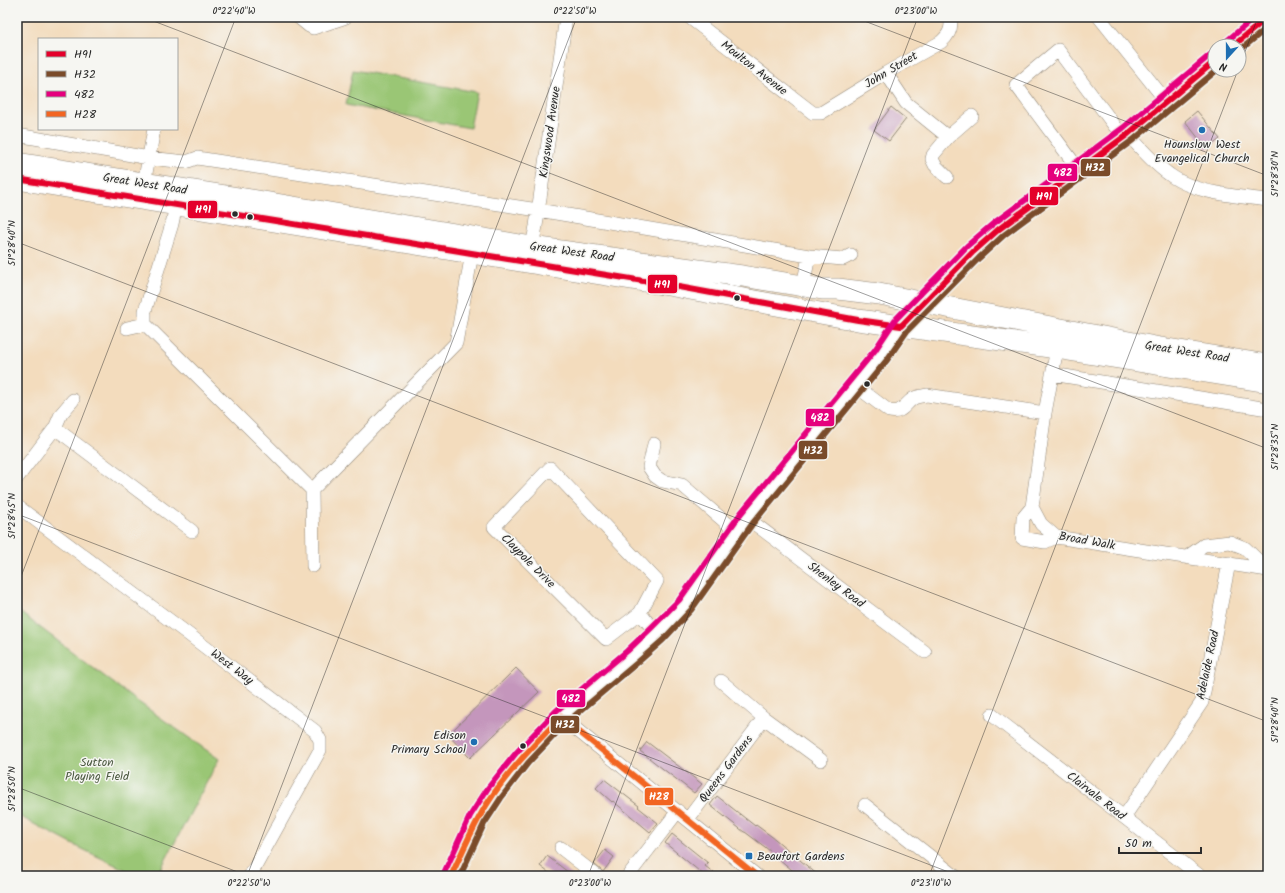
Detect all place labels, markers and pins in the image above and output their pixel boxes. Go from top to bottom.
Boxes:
marker: Hounslow West Evangelical Church [1197,125,1207,135]
place label: Hounslow West Evangelical Church [1155,135,1249,168]
unlabelled marker [230,209,240,219]
unlabelled marker [245,212,255,222]
unlabelled marker [732,293,742,303]
unlabelled marker [862,379,872,389]
place label: Edison Primary School [391,726,466,759]
marker: Edison Primary School [469,737,479,747]
unlabelled marker [518,741,528,751]
place label: Beaufort Gardens [757,847,845,866]
marker: Beaufort Gardens [744,851,754,861]

